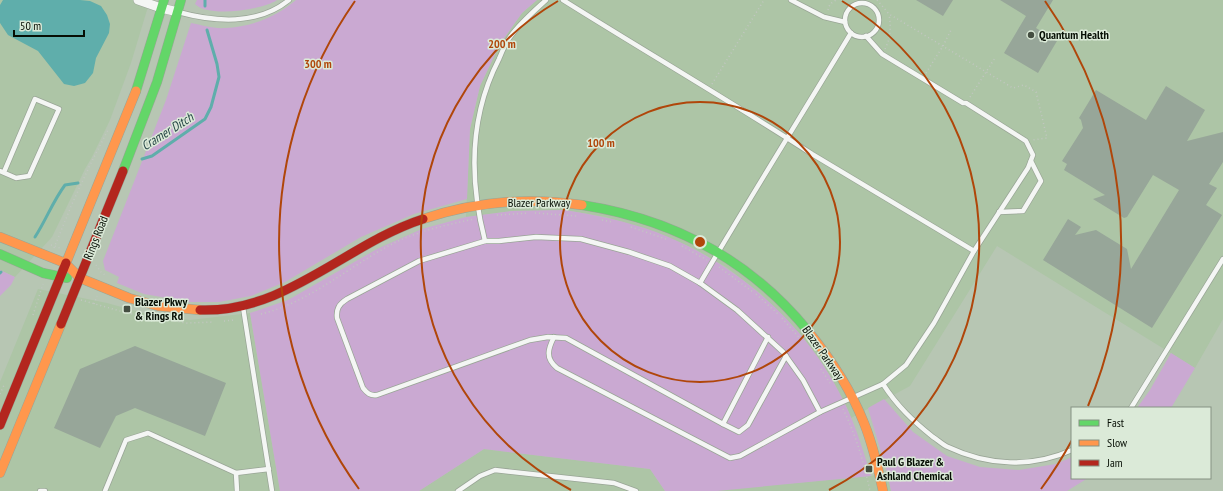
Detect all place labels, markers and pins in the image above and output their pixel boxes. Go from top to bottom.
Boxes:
place label: Quantum Health [1039,27,1109,42]
marker: Quantum Health [1026,30,1036,40]
centre of rings [693,235,707,249]
place label: Blazer Pkwy & Rings Rd [135,294,188,323]
marker: Blazer Pkwy & Rings Rd [122,304,132,314]
place label: Paul G Blazer & Ashland Chemical [876,454,952,483]
marker: Paul G Blazer & Ashland Chemical [864,464,874,474]

